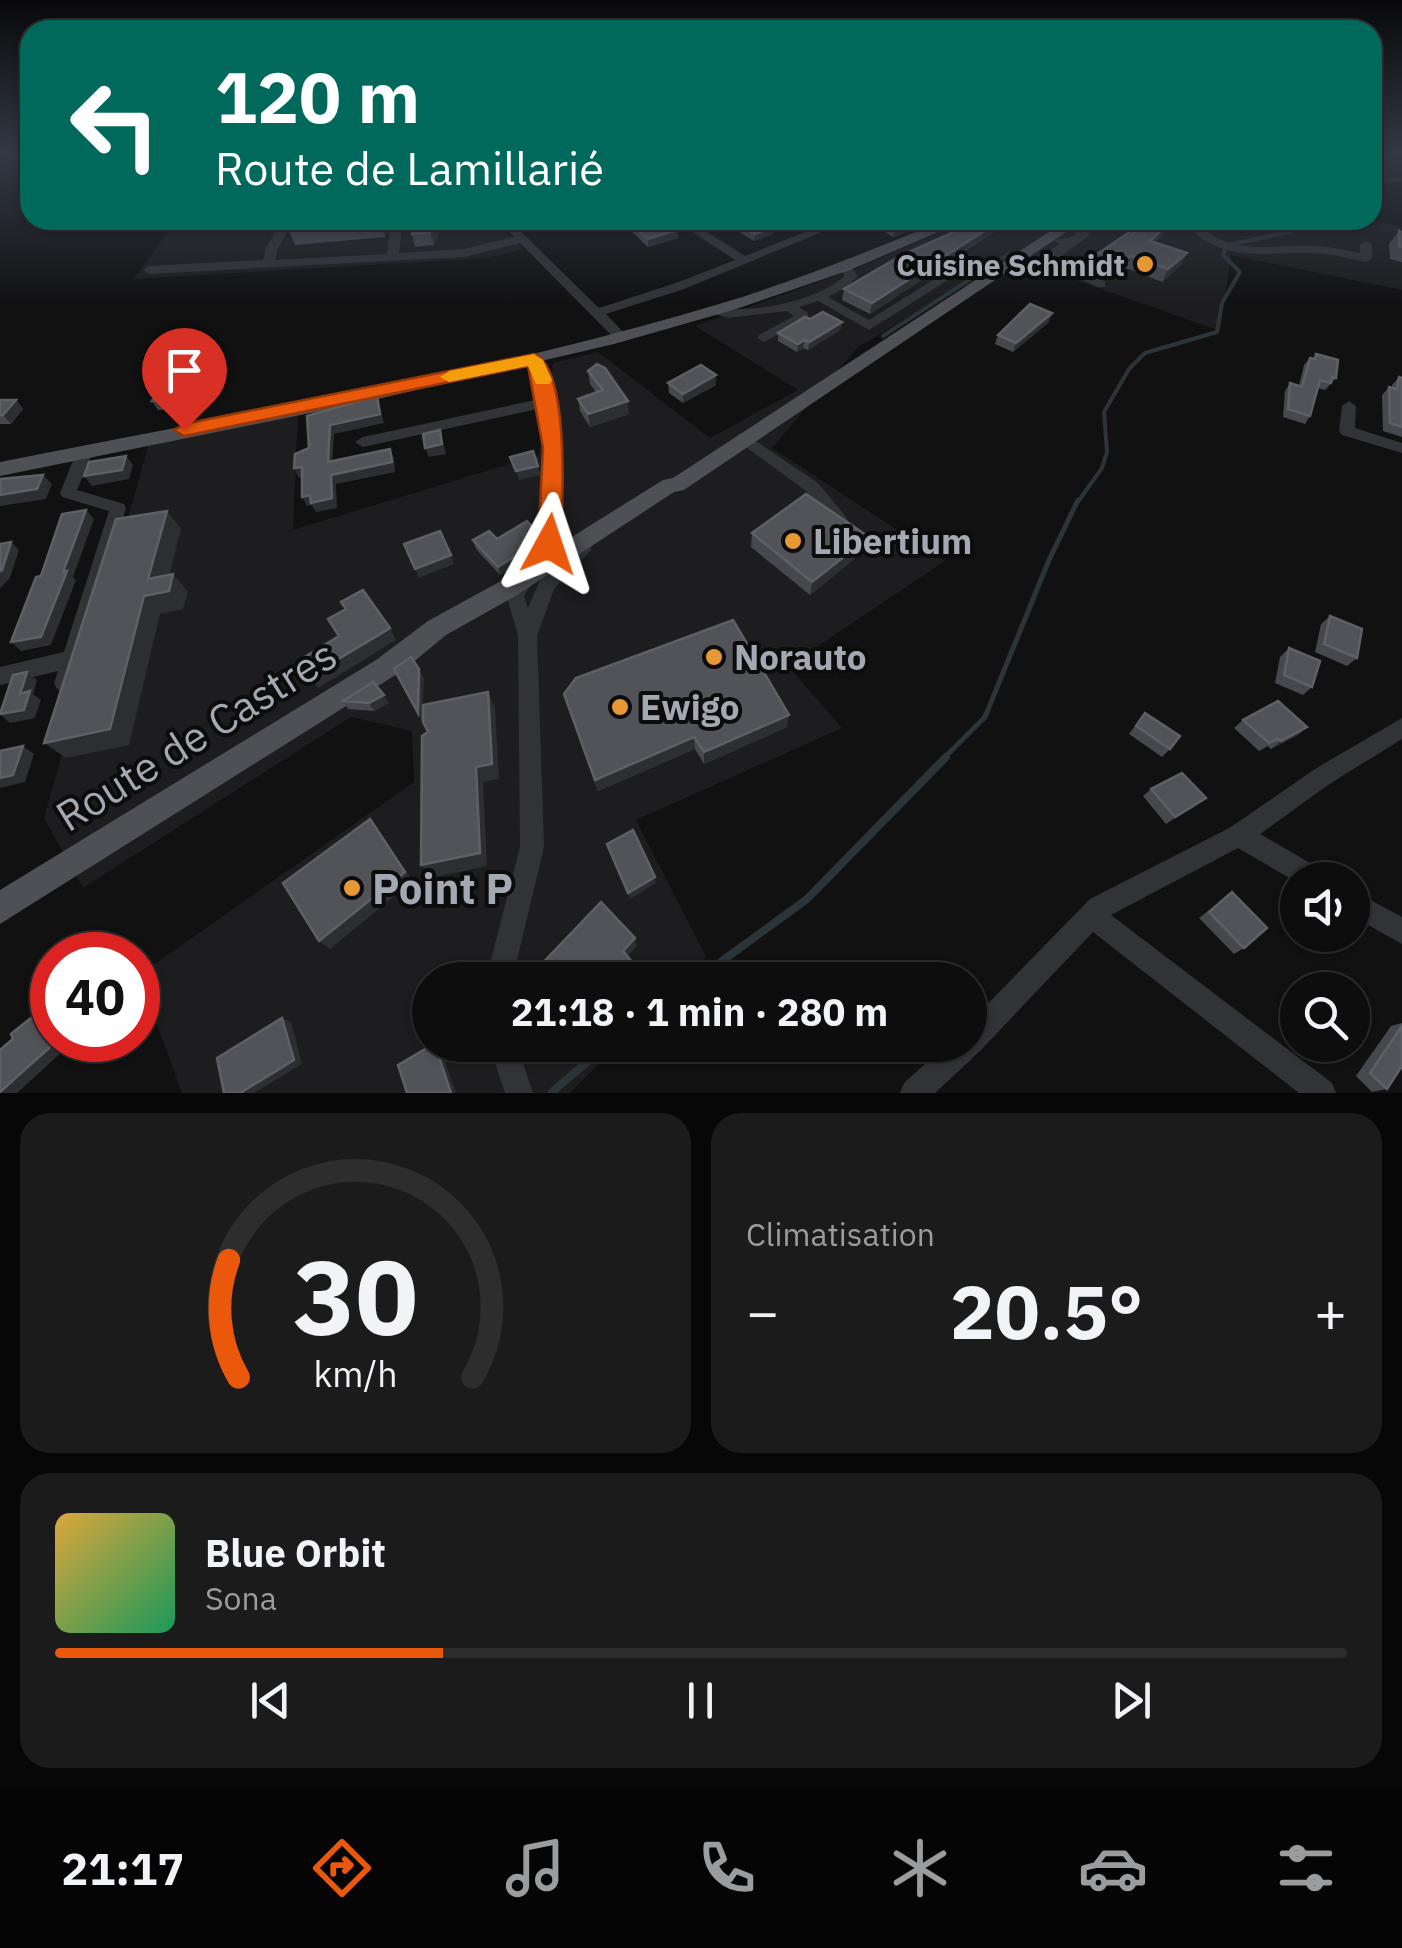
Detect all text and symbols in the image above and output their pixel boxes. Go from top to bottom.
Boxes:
text: 120 m [215,51,420,142]
icon: left [50,60,180,190]
text: Route de Lamillarié [215,139,604,197]
place label: Cuisine Schmidt [896,245,1125,284]
marker: Cuisine Schmidt [1134,253,1156,275]
pin [142,328,227,431]
icon: arrive [157,343,212,398]
position arrow [497,492,601,596]
place label: Libertium [813,518,972,564]
marker: Libertium [782,530,804,552]
street label: Route de Castres [45,627,347,843]
place label: Norauto [734,634,867,680]
marker: Norauto [703,646,725,668]
place label: Ewigo [640,684,740,730]
marker: Ewigo [609,696,631,718]
place label: Point P [372,861,513,916]
map controls [1280,862,1370,1062]
button: sound [1280,862,1370,952]
marker: Point P [341,877,363,899]
speed limit sign: 40 [30,932,160,1062]
button: search [1280,972,1370,1062]
text: 21:18 · 1 min · 280 m [511,987,888,1036]
text: Climatisation [746,1213,935,1255]
text: 30 [293,1228,418,1364]
text: 20.5° [950,1262,1143,1360]
text: − [746,1276,779,1347]
text: + [1314,1276,1347,1347]
text: km/h [313,1350,398,1397]
text: Blue Orbit [205,1528,386,1577]
text: Sona [205,1577,277,1619]
icon: previous [243,1673,298,1728]
icon: pause [673,1673,728,1728]
icon: next [1104,1673,1159,1728]
icon: directions [307,1833,377,1903]
icon: music [500,1833,570,1903]
icon: phone [692,1833,762,1903]
icon: climate [885,1833,955,1903]
icon: car [1078,1833,1148,1903]
icon: filters [1271,1833,1341,1903]
text: 21:17 [61,1839,184,1897]

